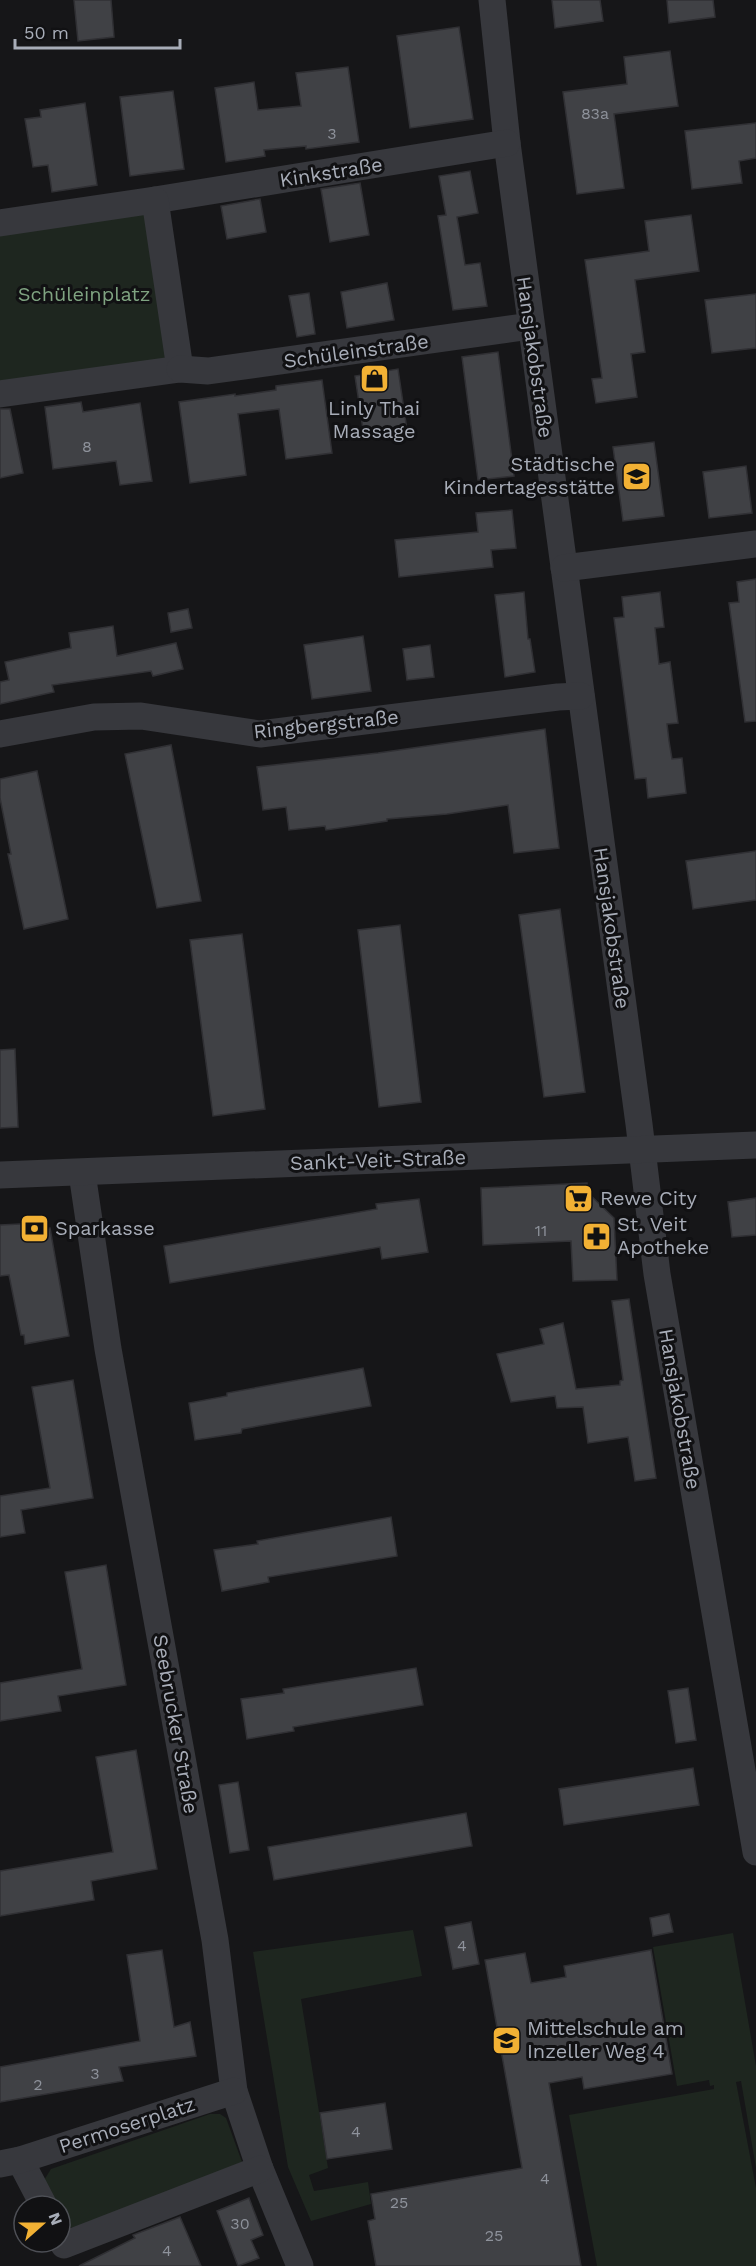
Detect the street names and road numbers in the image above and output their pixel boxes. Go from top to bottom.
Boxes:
street label: Kinkstraße [278,152,384,192]
street label: Hansjakobstraße [512,275,558,439]
street label: Schüleinstraße [282,329,430,373]
street label: Ringbergstraße [252,704,400,744]
street label: Hansjakobstraße [589,846,635,1010]
street label: Sankt-Veit-Straße [290,1145,466,1175]
street label: Hansjakobstraße [654,1327,706,1491]
street label: Seebrucker Straße [148,1633,204,1815]
street label: Permoserplatz [56,2092,198,2158]

